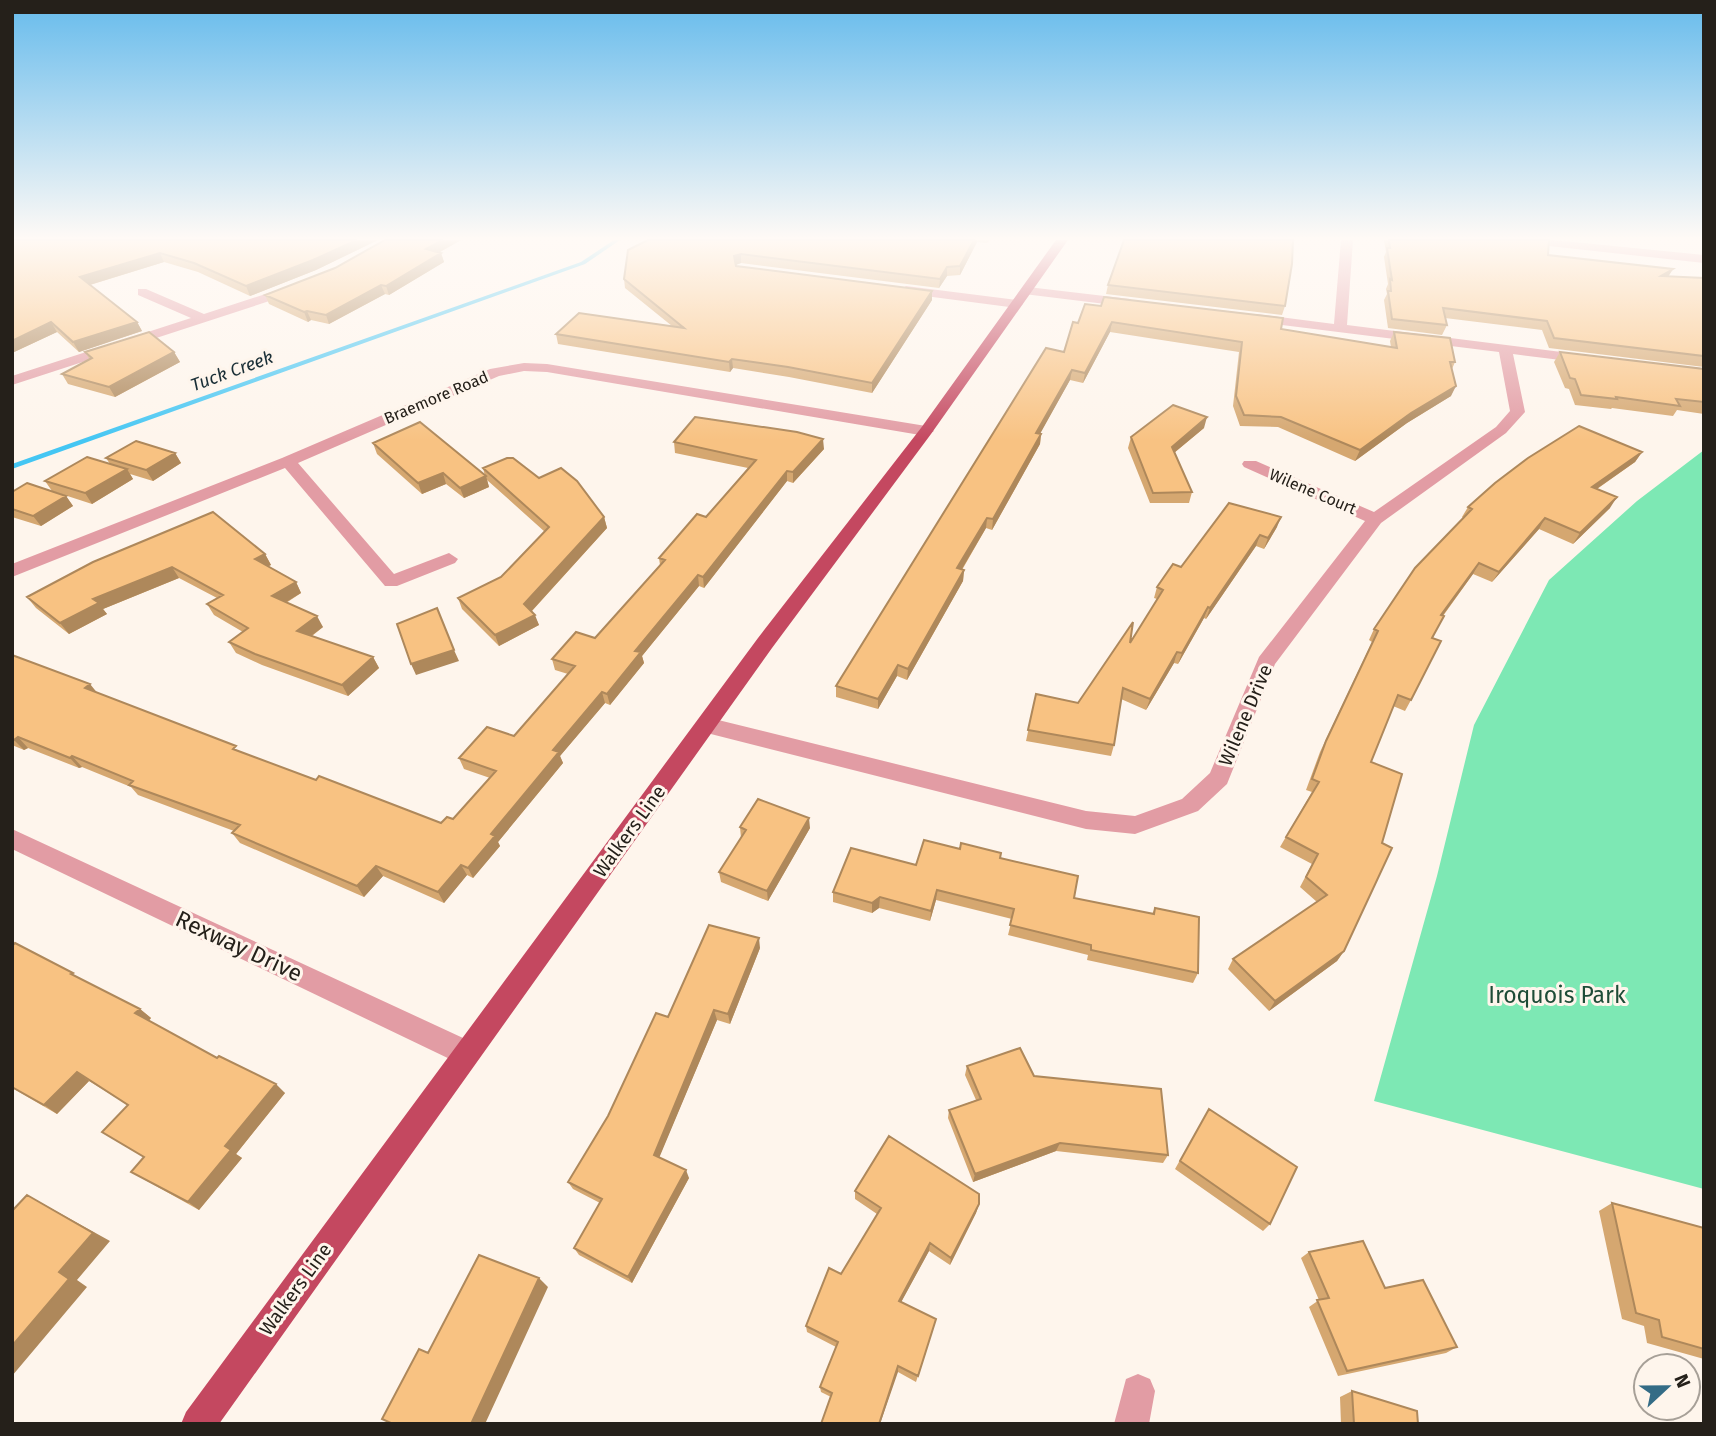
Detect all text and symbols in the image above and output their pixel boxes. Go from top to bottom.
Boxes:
water label: Tuck Creek [188,346,276,396]
street label: Braemore Road [381,367,491,428]
street label: Wilene Court [1266,465,1359,518]
street label: Wilene Drive [1214,661,1277,769]
street label: Walkers Line [588,781,670,882]
street label: Rexway Drive [171,904,307,988]
park label: Iroquois Park [1488,981,1626,1009]
street label: Walkers Line [254,1239,336,1340]
north arrow [1632,1352,1702,1422]
text: N [1669,1371,1695,1391]

